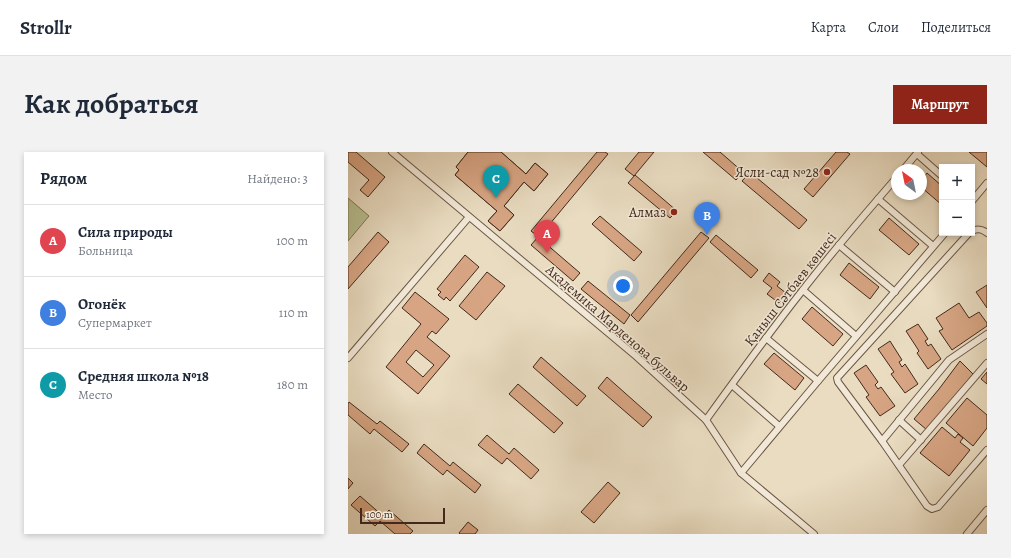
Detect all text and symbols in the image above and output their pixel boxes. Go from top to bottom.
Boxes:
text: Strollr [20,15,72,41]
text: Карта [811,18,846,37]
text: Слои [868,18,899,37]
text: Поделиться [921,18,991,37]
text: Как добраться [24,85,199,123]
button: Маршрут [893,85,987,124]
place label: Ясли-сад №28 [735,163,819,182]
north arrow [891,164,927,200]
map controls [939,164,975,236]
button: + [939,164,975,200]
pin: C [483,165,509,198]
text: Рядом [40,167,87,190]
marker: Ясли-сад №28 [822,167,832,177]
text: Найдено: 3 [247,170,308,187]
button: − [939,200,975,236]
pin: B [694,202,720,235]
place label: Алмаз [628,203,666,222]
marker: Алмаз [669,207,679,217]
pin: A [534,220,560,253]
text: Сила природы [78,222,173,242]
street label: Қаныш Сәтбаев көшесі [740,228,841,350]
text: A [49,232,57,249]
text: 100 m [276,232,308,249]
text: Больница [78,242,133,259]
street label: Академика Марденова бульвар [541,260,694,396]
your location [613,276,633,296]
text: Огонёк [78,294,126,314]
text: B [49,304,57,321]
text: 110 m [279,304,308,321]
text: Супермаркет [78,314,152,331]
text: Средняя школа №18 [78,366,209,386]
text: C [49,376,57,393]
text: 180 m [277,376,308,393]
text: Место [78,386,113,403]
scale bar [360,506,445,525]
text: 100 m [366,507,393,522]

